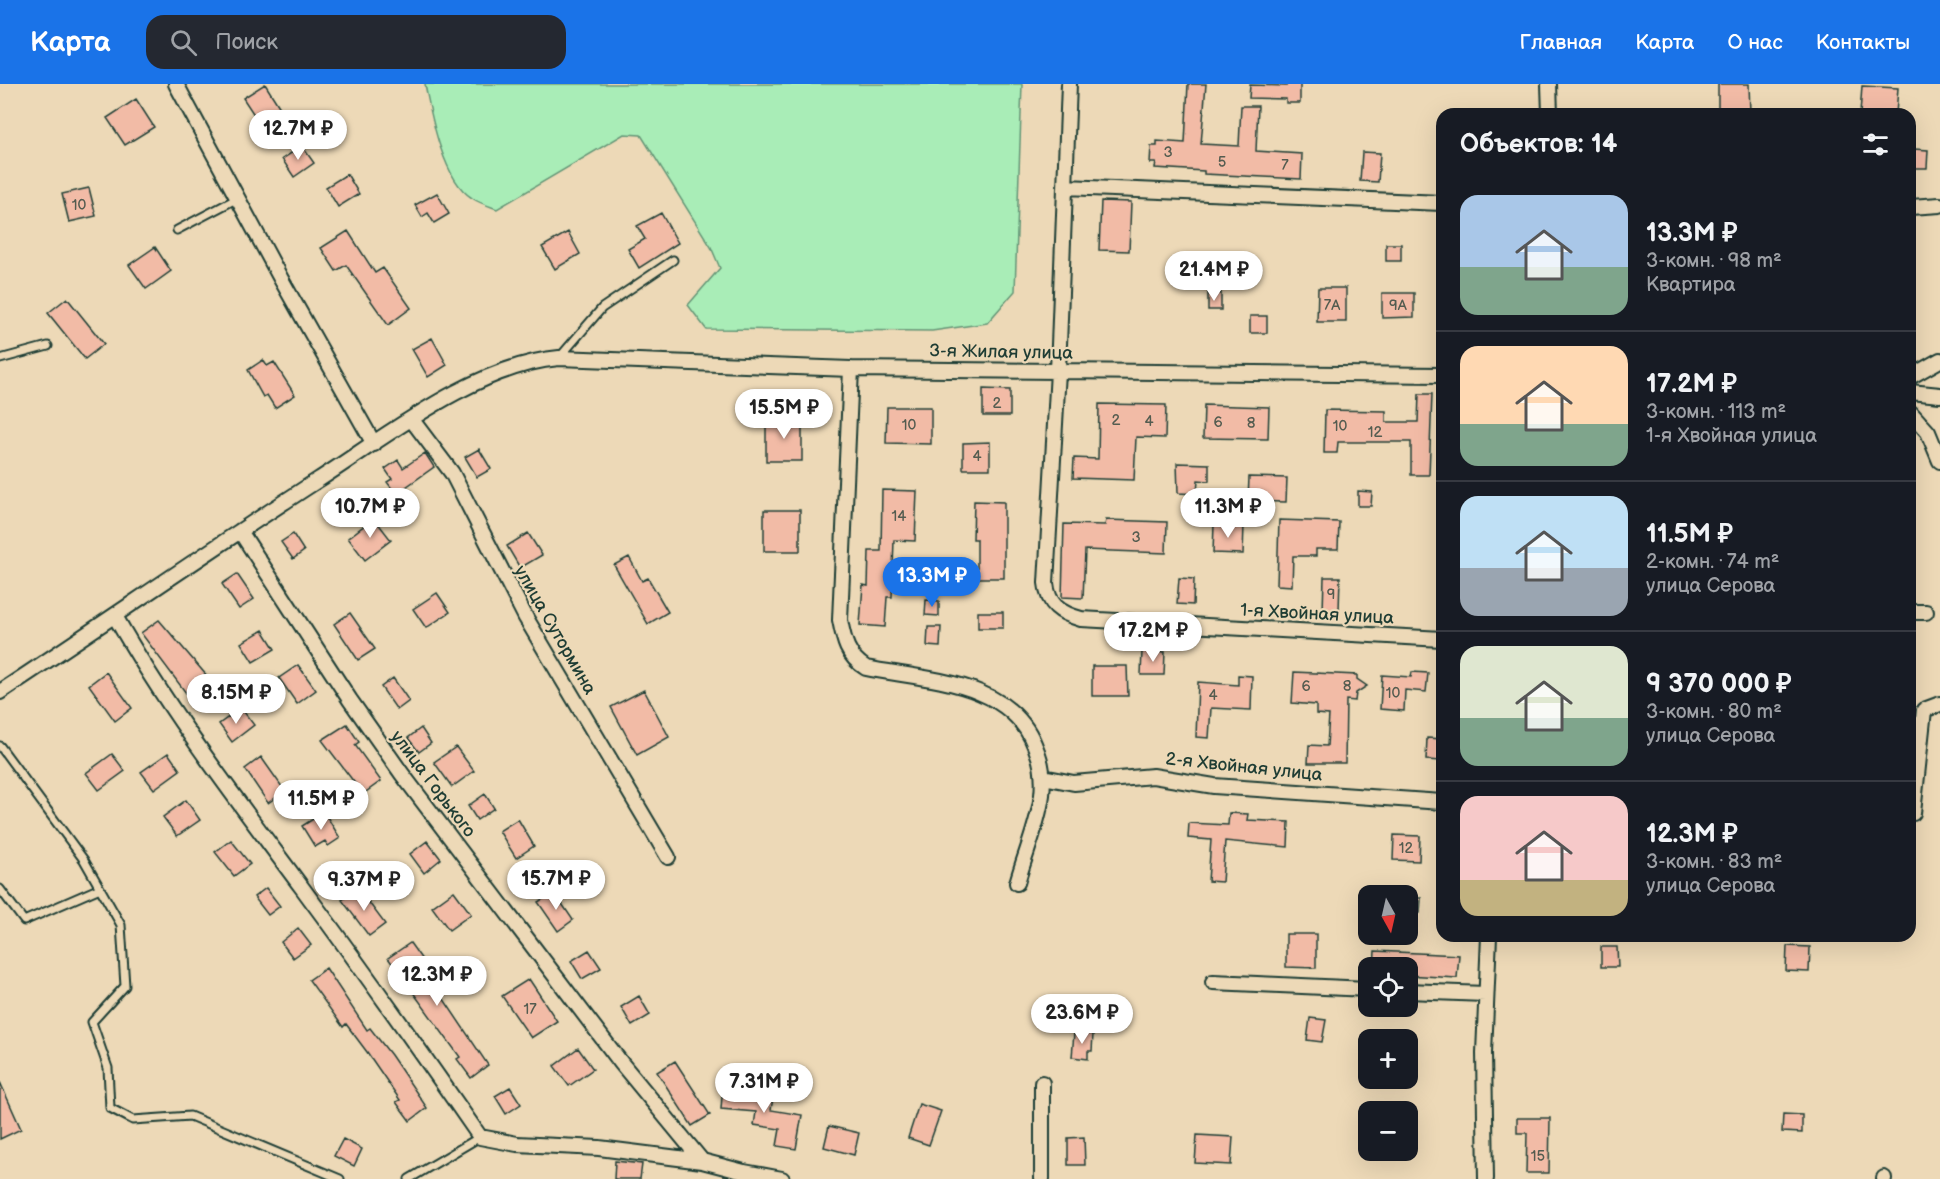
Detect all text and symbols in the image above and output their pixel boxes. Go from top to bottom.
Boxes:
search box [146,15,566,69]
text: Карта [30,26,110,59]
icon: search [167,26,200,59]
text: Поиск [215,29,278,56]
text: Главная [1519,30,1602,55]
text: Карта [1635,30,1694,55]
text: О нас [1727,30,1783,55]
text: Контакты [1816,30,1910,55]
pin: 12.7M ₽ [243,110,353,161]
text: 12.7M ₽ [263,117,333,141]
icon: filters [1859,128,1892,161]
text: Объектов: 14 [1460,129,1617,160]
house number: 3 [1163,143,1173,162]
house number: 5 [1218,153,1226,172]
house number: 7 [1281,156,1289,175]
house number: 10 [72,196,86,215]
text: 13.3M ₽ [1646,218,1738,249]
icon: home [1508,219,1580,291]
text: 3-комн. · 98 m² [1646,249,1782,273]
pin: 21.4M ₽ [1159,251,1269,302]
text: 21.4M ₽ [1179,258,1249,282]
text: Квартира [1646,273,1736,297]
house number: 7А [1324,296,1341,315]
house number: 9А [1389,296,1408,315]
street label: 3-я Жилая улица [929,340,1073,364]
text: 17.2M ₽ [1646,369,1737,400]
icon: home [1508,370,1580,442]
pin: 15.5M ₽ [729,389,839,440]
house number: 2 [993,394,1002,413]
text: 15.5M ₽ [749,396,819,420]
text: 3-комн. · 113 m² [1646,400,1786,424]
house number: 2 [1112,411,1121,430]
house number: 4 [1144,412,1154,431]
house number: 6 [1213,413,1223,432]
house number: 8 [1247,414,1256,433]
house number: 10 [902,416,916,435]
house number: 10 [1333,417,1347,436]
house number: 12 [1368,423,1382,442]
text: 1-я Хвойная улица [1646,424,1817,448]
house number: 4 [972,447,982,466]
pin: 10.7M ₽ [315,488,425,539]
pin: 11.3M ₽ [1173,488,1283,539]
text: 10.7M ₽ [335,495,405,519]
text: 11.3M ₽ [1194,495,1262,519]
house number: 14 [892,507,906,526]
text: 11.5M ₽ [1646,519,1733,550]
icon: home [1508,520,1580,592]
house number: 3 [1131,528,1141,547]
text: 2-комн. · 74 m² [1646,550,1779,574]
pin: 13.3M ₽ [877,557,987,608]
street label: улица Сутормина [510,562,601,699]
text: 13.3M ₽ [897,564,967,588]
text: улица Серова [1646,574,1775,598]
house number: 9 [1327,585,1335,604]
street label: 1-я Хвойная улица [1240,599,1395,629]
pin: 17.2M ₽ [1098,612,1208,663]
text: 17.2M ₽ [1118,619,1188,643]
text: 9 370 000 ₽ [1646,669,1792,700]
icon: home [1508,670,1580,742]
pin: 8.15M ₽ [181,674,291,725]
house number: 6 [1301,677,1311,696]
house number: 8 [1343,677,1352,696]
text: 8.15M ₽ [201,681,271,705]
house number: 10 [1386,684,1400,703]
house number: 4 [1208,686,1218,705]
text: 3-комн. · 80 m² [1646,700,1782,724]
text: улица Серова [1646,724,1775,748]
street label: улица Горького [386,727,480,841]
street label: 2-я Хвойная улица [1165,748,1324,786]
pin: 11.5M ₽ [266,780,376,831]
text: 11.5M ₽ [287,787,355,811]
text: 12.3M ₽ [1646,819,1738,850]
icon: home [1508,820,1580,892]
house number: 12 [1399,839,1413,858]
text: 3-комн. · 83 m² [1646,850,1782,874]
pin: 15.7M ₽ [501,860,611,911]
pin: 9.37M ₽ [309,861,419,912]
text: 15.7M ₽ [521,867,591,891]
text: 9.37M ₽ [327,868,401,892]
text: улица Серова [1646,874,1775,898]
north arrow [1358,885,1418,945]
map controls [1358,885,1418,1161]
pin: 12.3M ₽ [382,956,492,1007]
button: locate [1358,957,1418,1017]
text: 12.3M ₽ [402,963,472,987]
pin: 23.6M ₽ [1027,994,1137,1045]
house number: 17 [523,1000,537,1019]
text: 23.6M ₽ [1045,1001,1119,1025]
button: + [1358,1029,1418,1089]
pin: 7.31M ₽ [709,1063,819,1114]
text: 7.31M ₽ [729,1070,799,1094]
button: − [1358,1101,1418,1161]
house number: 15 [1531,1147,1545,1166]

